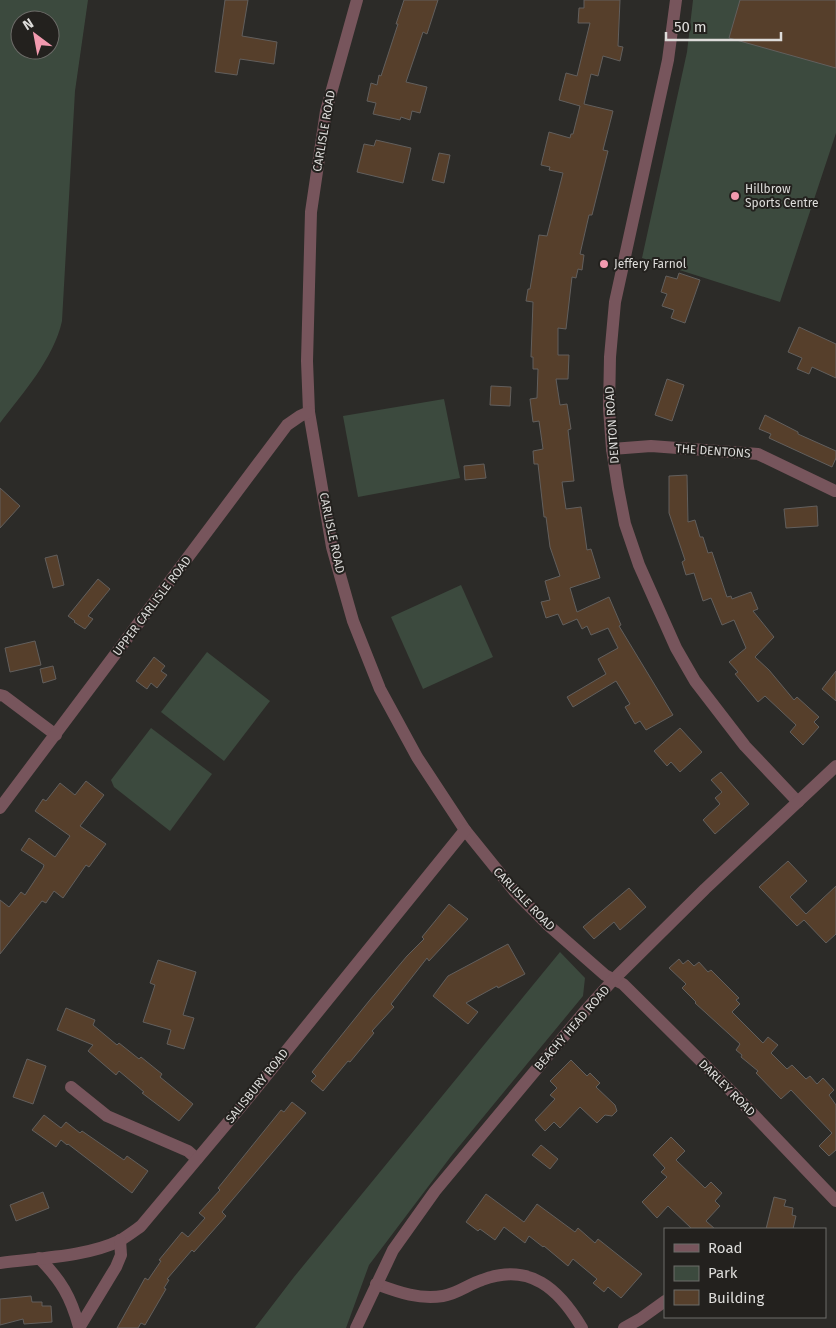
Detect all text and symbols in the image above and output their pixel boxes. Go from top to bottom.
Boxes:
north arrow [10,10,60,60]
scale bar [666,10,781,42]
text: N [20,15,37,34]
text: 50 m [674,18,707,36]
street label: CARLISLE ROAD [310,89,338,173]
place label: Hillbrow Sports Centre [745,182,819,210]
marker: Hillbrow Sports Centre [729,190,741,202]
place label: Jeffery Farnol [614,257,687,271]
marker: Jeffery Farnol [598,258,610,270]
street label: DENTON ROAD [602,385,622,464]
street label: THE DENTONS [675,441,751,461]
street label: CARLISLE ROAD [317,491,347,575]
street label: UPPER CARLISLE ROAD [110,553,194,659]
street label: CARLISLE ROAD [490,864,558,934]
street label: BEACHY HEAD ROAD [531,983,613,1073]
street label: SALISBURY ROAD [223,1046,291,1126]
street label: DARLEY ROAD [696,1057,758,1119]
legend [664,1228,826,1318]
text: Road [708,1239,743,1257]
text: Park [708,1264,738,1282]
text: Building [708,1289,764,1307]

